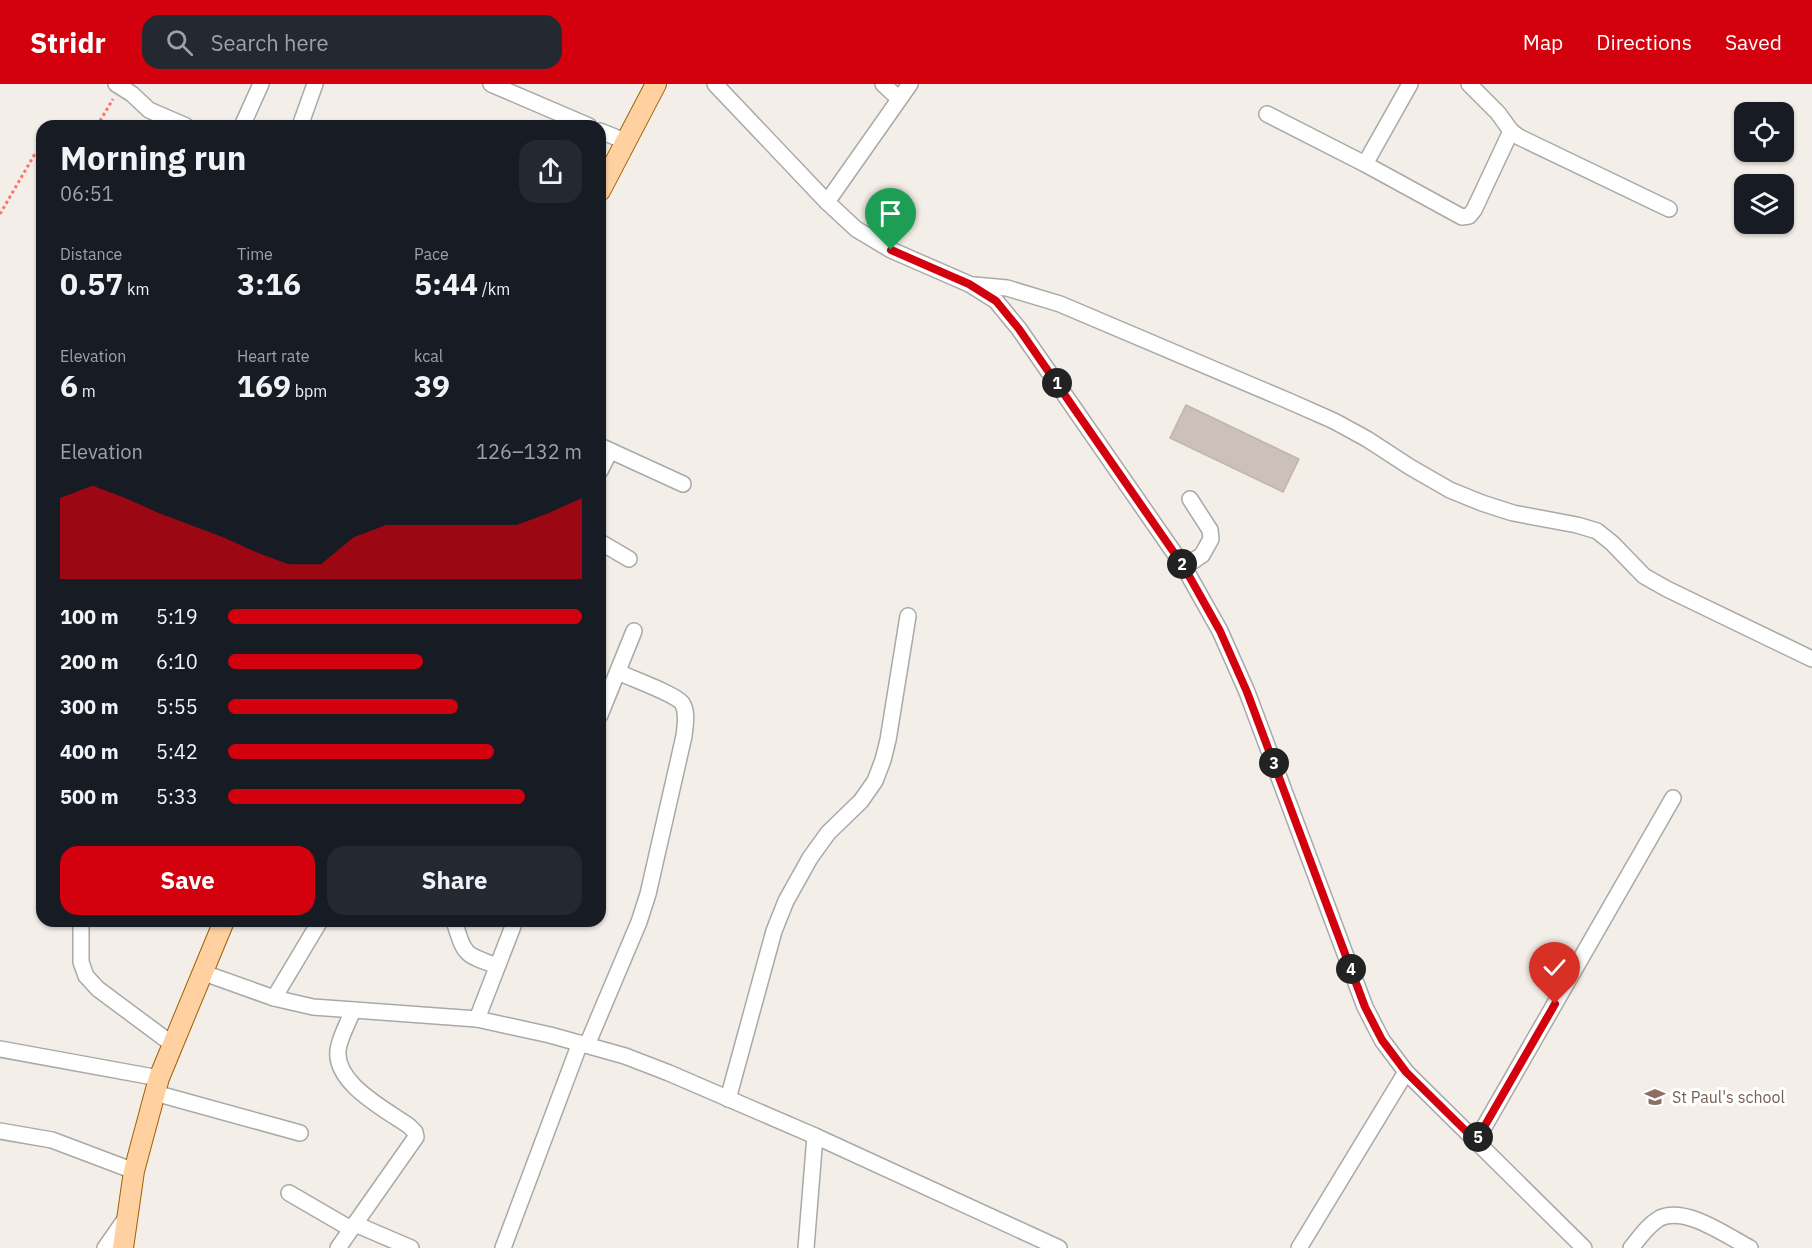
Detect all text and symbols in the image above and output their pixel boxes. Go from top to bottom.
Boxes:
search box [142,15,562,69]
text: Stridr [30,24,106,61]
icon: search [163,26,196,59]
text: Search here [211,28,329,57]
text: Map [1523,28,1563,56]
text: Directions [1596,28,1692,56]
text: Saved [1725,28,1782,56]
map controls [1734,102,1794,234]
button: locate [1734,102,1794,162]
text: Morning run [60,136,246,179]
button: share [519,140,582,203]
button: layers [1734,174,1794,234]
text: 06:51 [60,180,114,207]
pin [865,188,916,250]
icon: arrive [874,197,907,230]
text: Distance [60,244,122,264]
text: Time [237,244,273,264]
text: Pace [414,244,449,264]
text: 0.57 [60,264,123,303]
text: 3:16 [237,264,301,303]
text: 5:44 [414,264,478,303]
text: km [123,279,150,299]
text: /km [478,279,510,299]
text: Elevation [60,346,126,366]
text: Heart rate [237,346,310,366]
text: kcal [414,346,443,366]
text: 6 [60,366,78,405]
text: 169 [237,366,291,405]
text: 39 [414,366,450,405]
pin: 1 [1042,368,1072,398]
text: 1 [1052,373,1062,393]
text: m [78,381,96,401]
text: bpm [291,381,327,401]
text: Elevation [60,438,143,465]
text: 126–132 m [476,438,582,465]
pin: 2 [1167,549,1197,579]
text: 2 [1177,554,1187,574]
text: 100 m [60,603,119,630]
text: 5:19 [156,603,198,630]
text: 200 m [60,648,119,675]
text: 6:10 [156,648,198,675]
text: 300 m [60,693,119,720]
text: 5:55 [156,693,198,720]
text: 400 m [60,738,119,765]
text: 5:42 [156,738,198,765]
pin: 3 [1259,748,1289,778]
text: 3 [1269,753,1279,773]
text: 500 m [60,783,119,810]
text: 5:33 [156,783,198,810]
button: Save [60,846,315,915]
button: Share [327,846,582,915]
pin [1529,942,1580,1004]
icon: check [1538,951,1571,984]
pin: 4 [1336,954,1366,984]
text: 4 [1346,959,1356,979]
school or university icon: St Paul's school [1643,1085,1667,1109]
place label: St Paul's school [1672,1087,1785,1107]
pin: 5 [1463,1122,1493,1152]
text: 5 [1473,1127,1483,1147]

